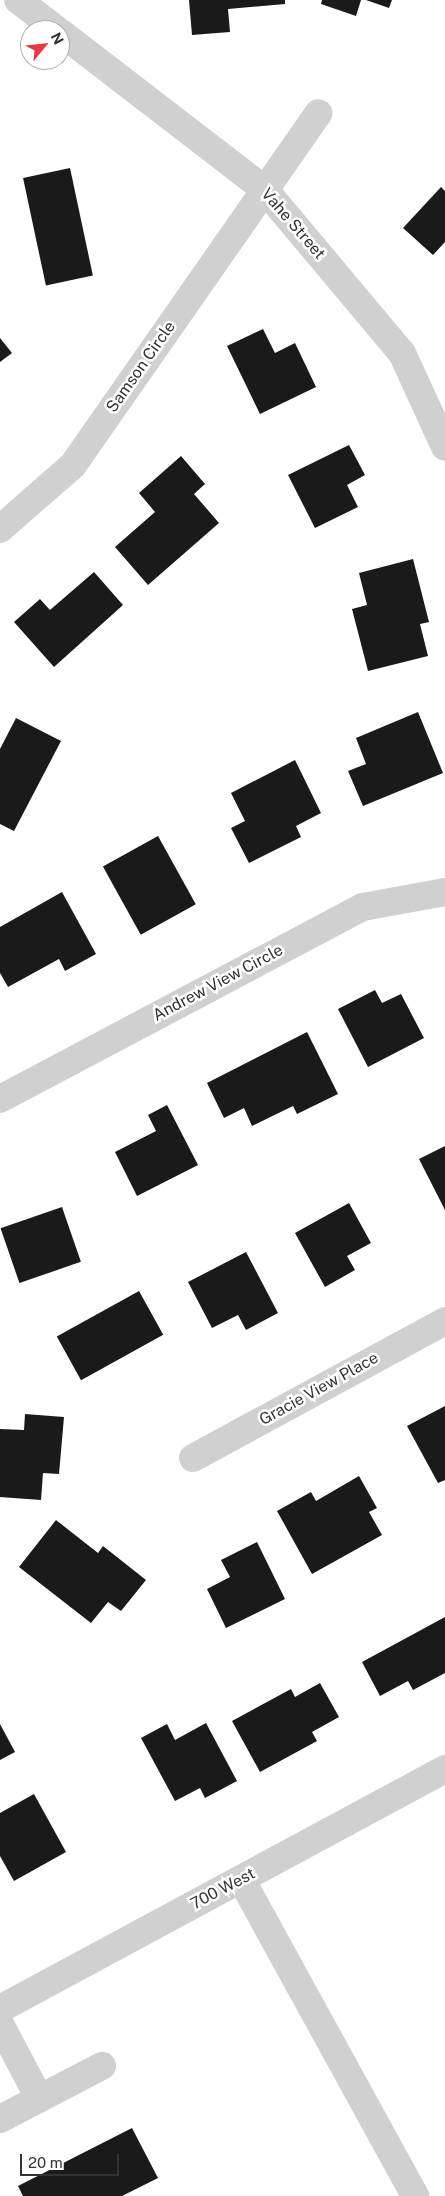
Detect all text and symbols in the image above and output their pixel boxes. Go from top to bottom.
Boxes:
north arrow [20,20,70,70]
text: N [48,30,67,47]
street label: Vahe Street [257,185,329,263]
street label: Samson Circle [102,318,180,416]
street label: Andrew View Circle [149,940,287,1026]
street label: Gracie View Place [256,1348,382,1430]
street label: 700 West [187,1864,259,1914]
scale bar [22,2144,121,2176]
text: 20 m [28,2154,63,2171]

